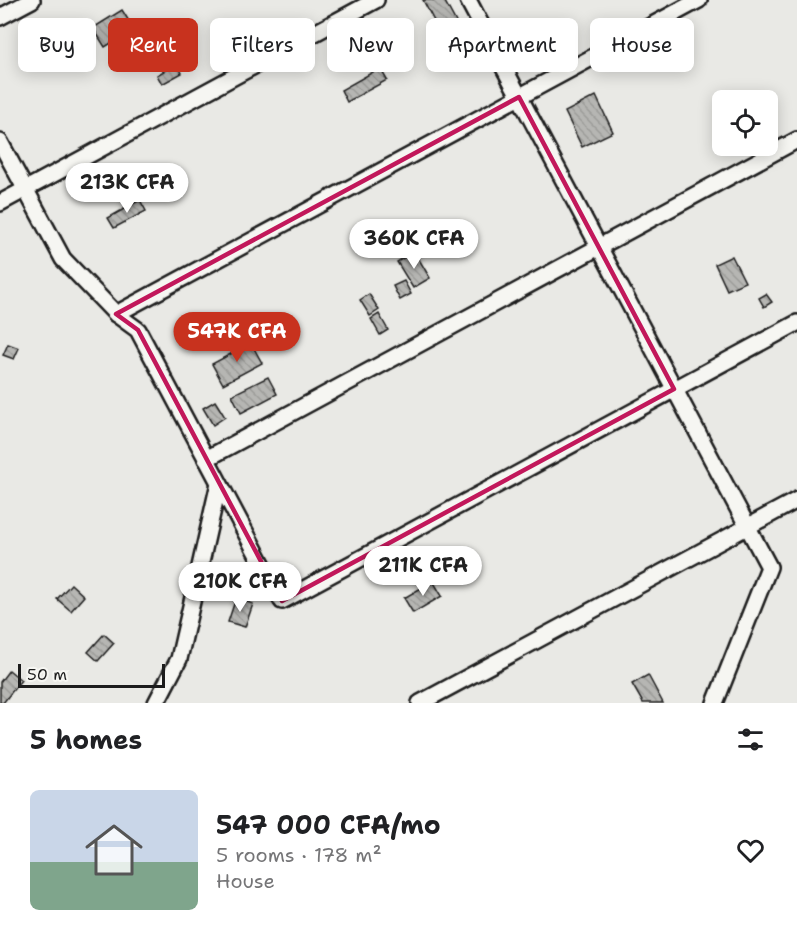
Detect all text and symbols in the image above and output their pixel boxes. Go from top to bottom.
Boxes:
chip: Buy [18,18,96,72]
chip: Rent [108,18,198,72]
chip: Filters [210,18,315,72]
chip: New [327,18,414,72]
chip: Apartment [426,18,578,72]
chip: House [590,18,694,72]
map controls [712,90,778,156]
button: locate [712,90,778,156]
pin: 213K CFA [65,163,189,214]
text: 213K CFA [79,169,175,195]
pin: 360K CFA [352,219,476,270]
text: 360K CFA [363,225,465,251]
pin: 547K CFA [175,312,299,363]
text: 547K CFA [188,318,286,344]
pin: 211K CFA [361,546,485,597]
text: 211K CFA [378,552,468,578]
pin: 210K CFA [178,562,302,613]
text: 210K CFA [193,568,288,594]
scale bar [18,661,165,688]
text: 50 m [27,664,67,685]
text: 5 homes [30,722,142,757]
icon: filters [734,723,767,756]
text: 547 000 CFA/mo [216,807,441,842]
icon: home [78,814,150,886]
icon: heart [734,834,767,867]
text: 5 rooms · 178 m² [216,842,382,868]
text: House [216,868,275,894]

